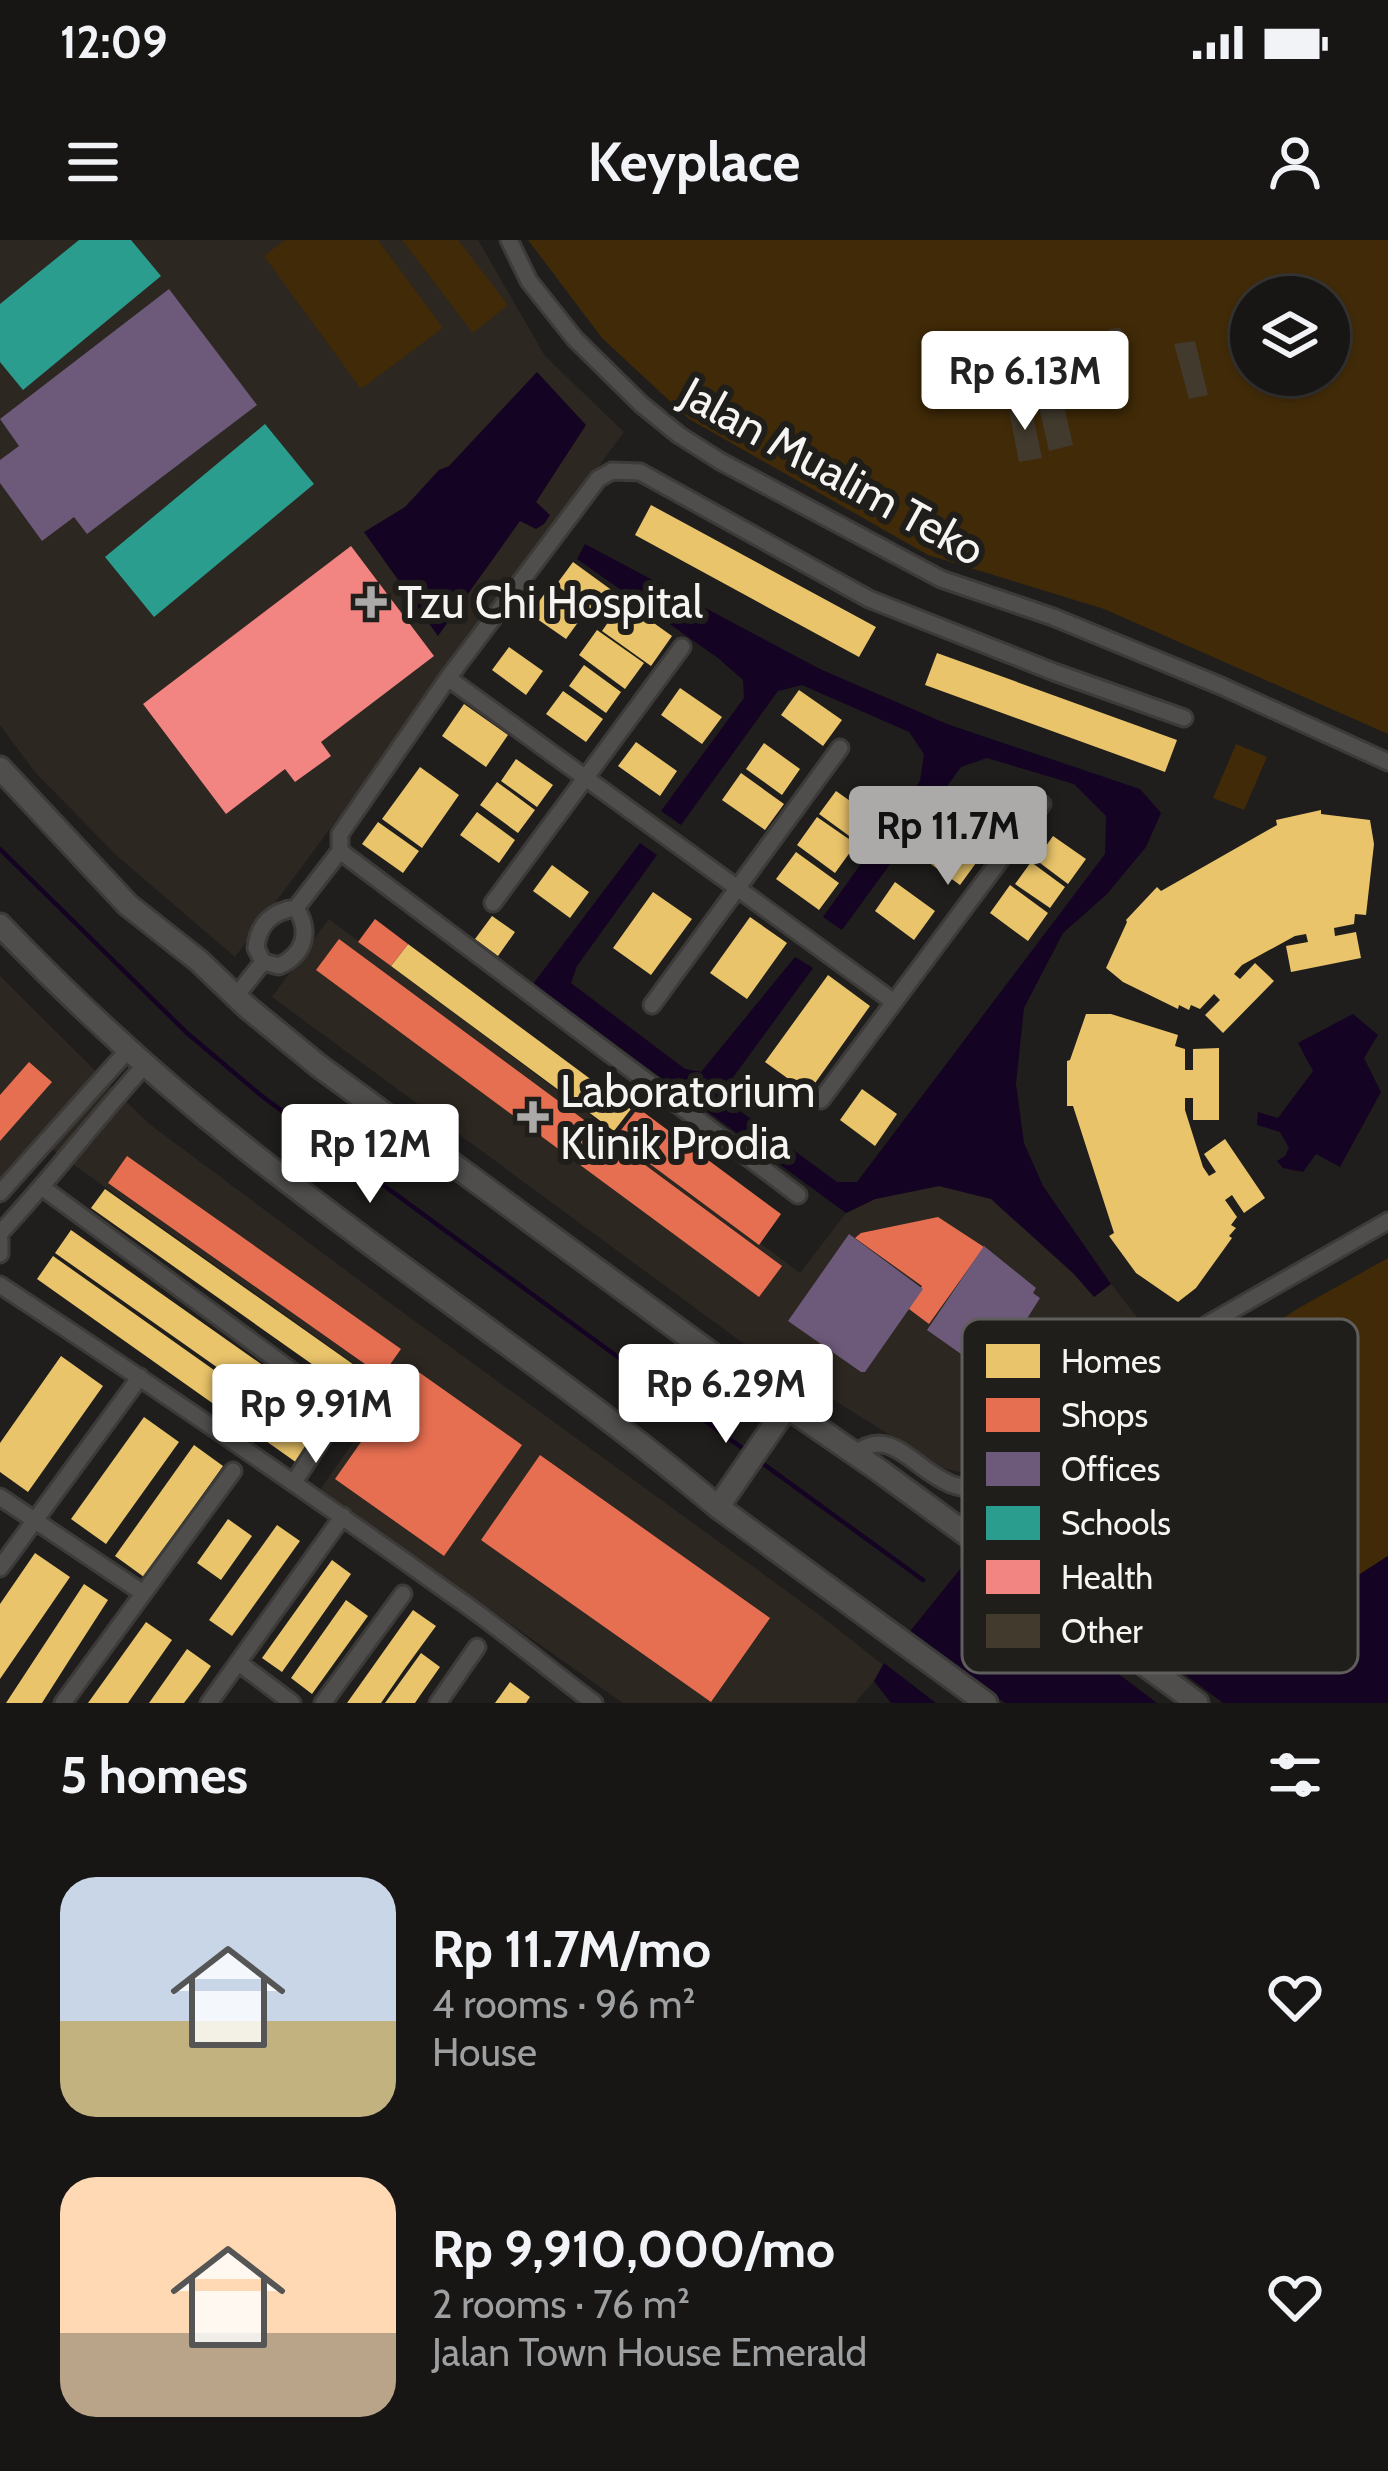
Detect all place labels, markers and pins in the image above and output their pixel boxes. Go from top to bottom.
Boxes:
pin: Rp 6.13M [901,331,1149,433]
place label: Tzu Chi Hospital [398,575,703,629]
marker: Tzu Chi Hospital [355,586,387,618]
pin: Rp 11.7M [824,786,1072,888]
place label: Laboratorium Klinik Prodia [560,1064,815,1170]
marker: Laboratorium Klinik Prodia [517,1101,549,1133]
pin: Rp 12M [272,1104,468,1206]
pin: Rp 6.29M [602,1344,850,1446]
pin: Rp 9.91M [192,1364,440,1466]

